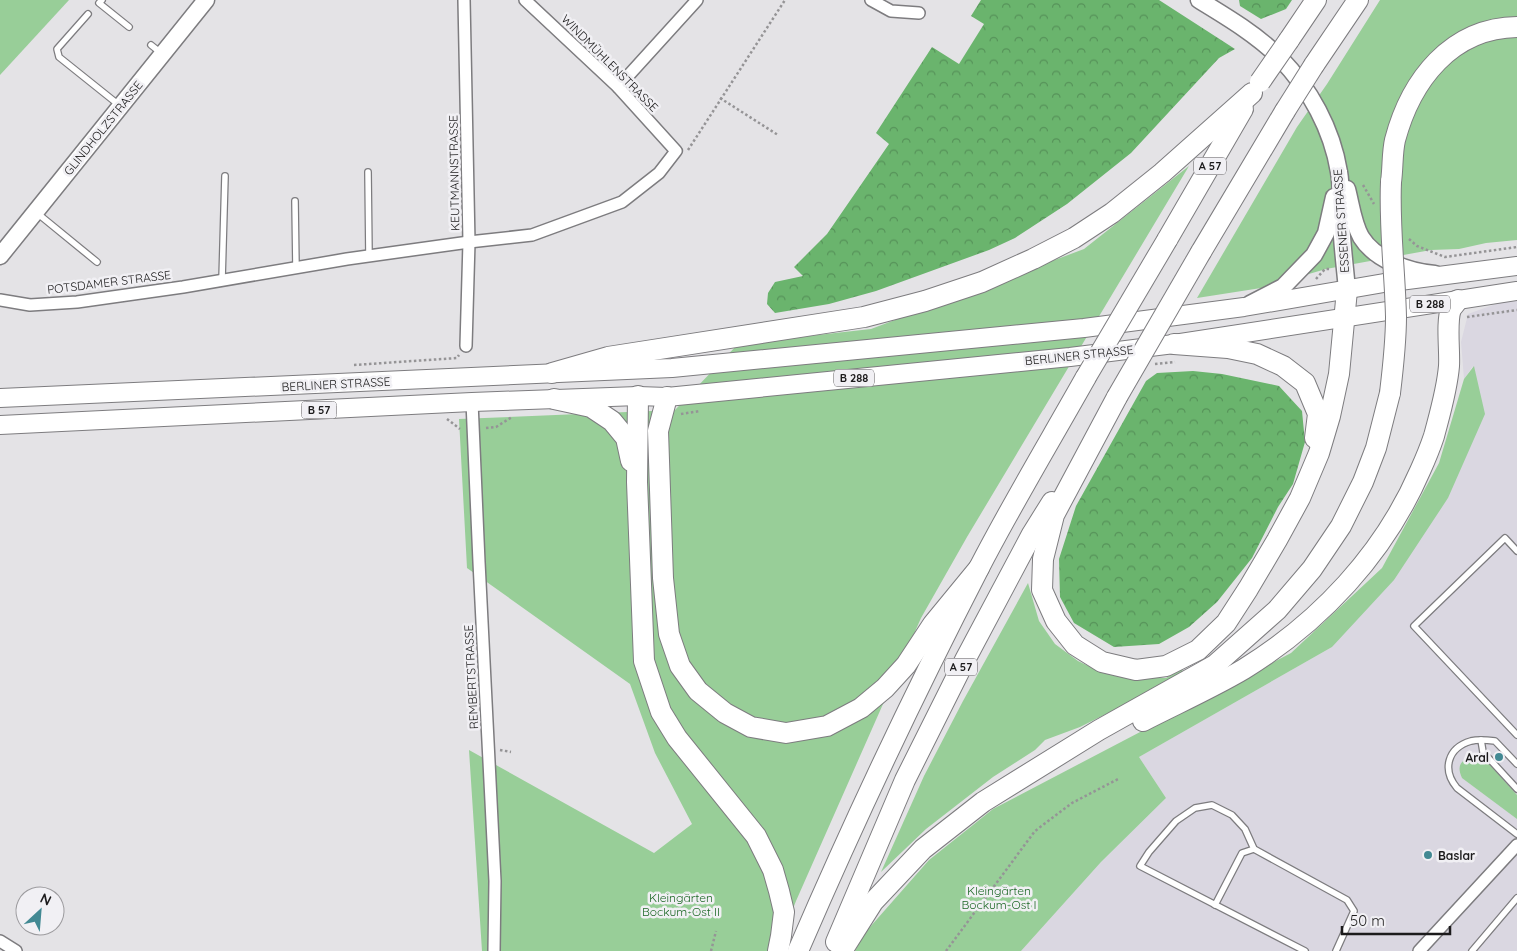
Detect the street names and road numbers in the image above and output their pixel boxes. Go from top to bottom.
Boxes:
street label: WINDMÜHLENSTRASSE [558,11,662,115]
street label: GLINDHOLZSTRASSE [60,78,146,178]
street label: KEUTMANNSTRASSE [445,115,463,231]
road number: A 57 [1194,158,1226,175]
street label: ESSENER STRASSE [1330,168,1352,273]
street label: POTSDAMER STRASSE [46,267,172,297]
road number: B 288 [1410,296,1450,312]
street label: BERLINER STRASSE [1024,342,1134,368]
road number: B 288 [834,369,874,386]
street label: BERLINER STRASSE [281,374,391,394]
road number: B 57 [302,402,336,418]
street label: REMBERTSTRASSE [461,624,481,730]
road number: A 57 [945,659,977,676]

